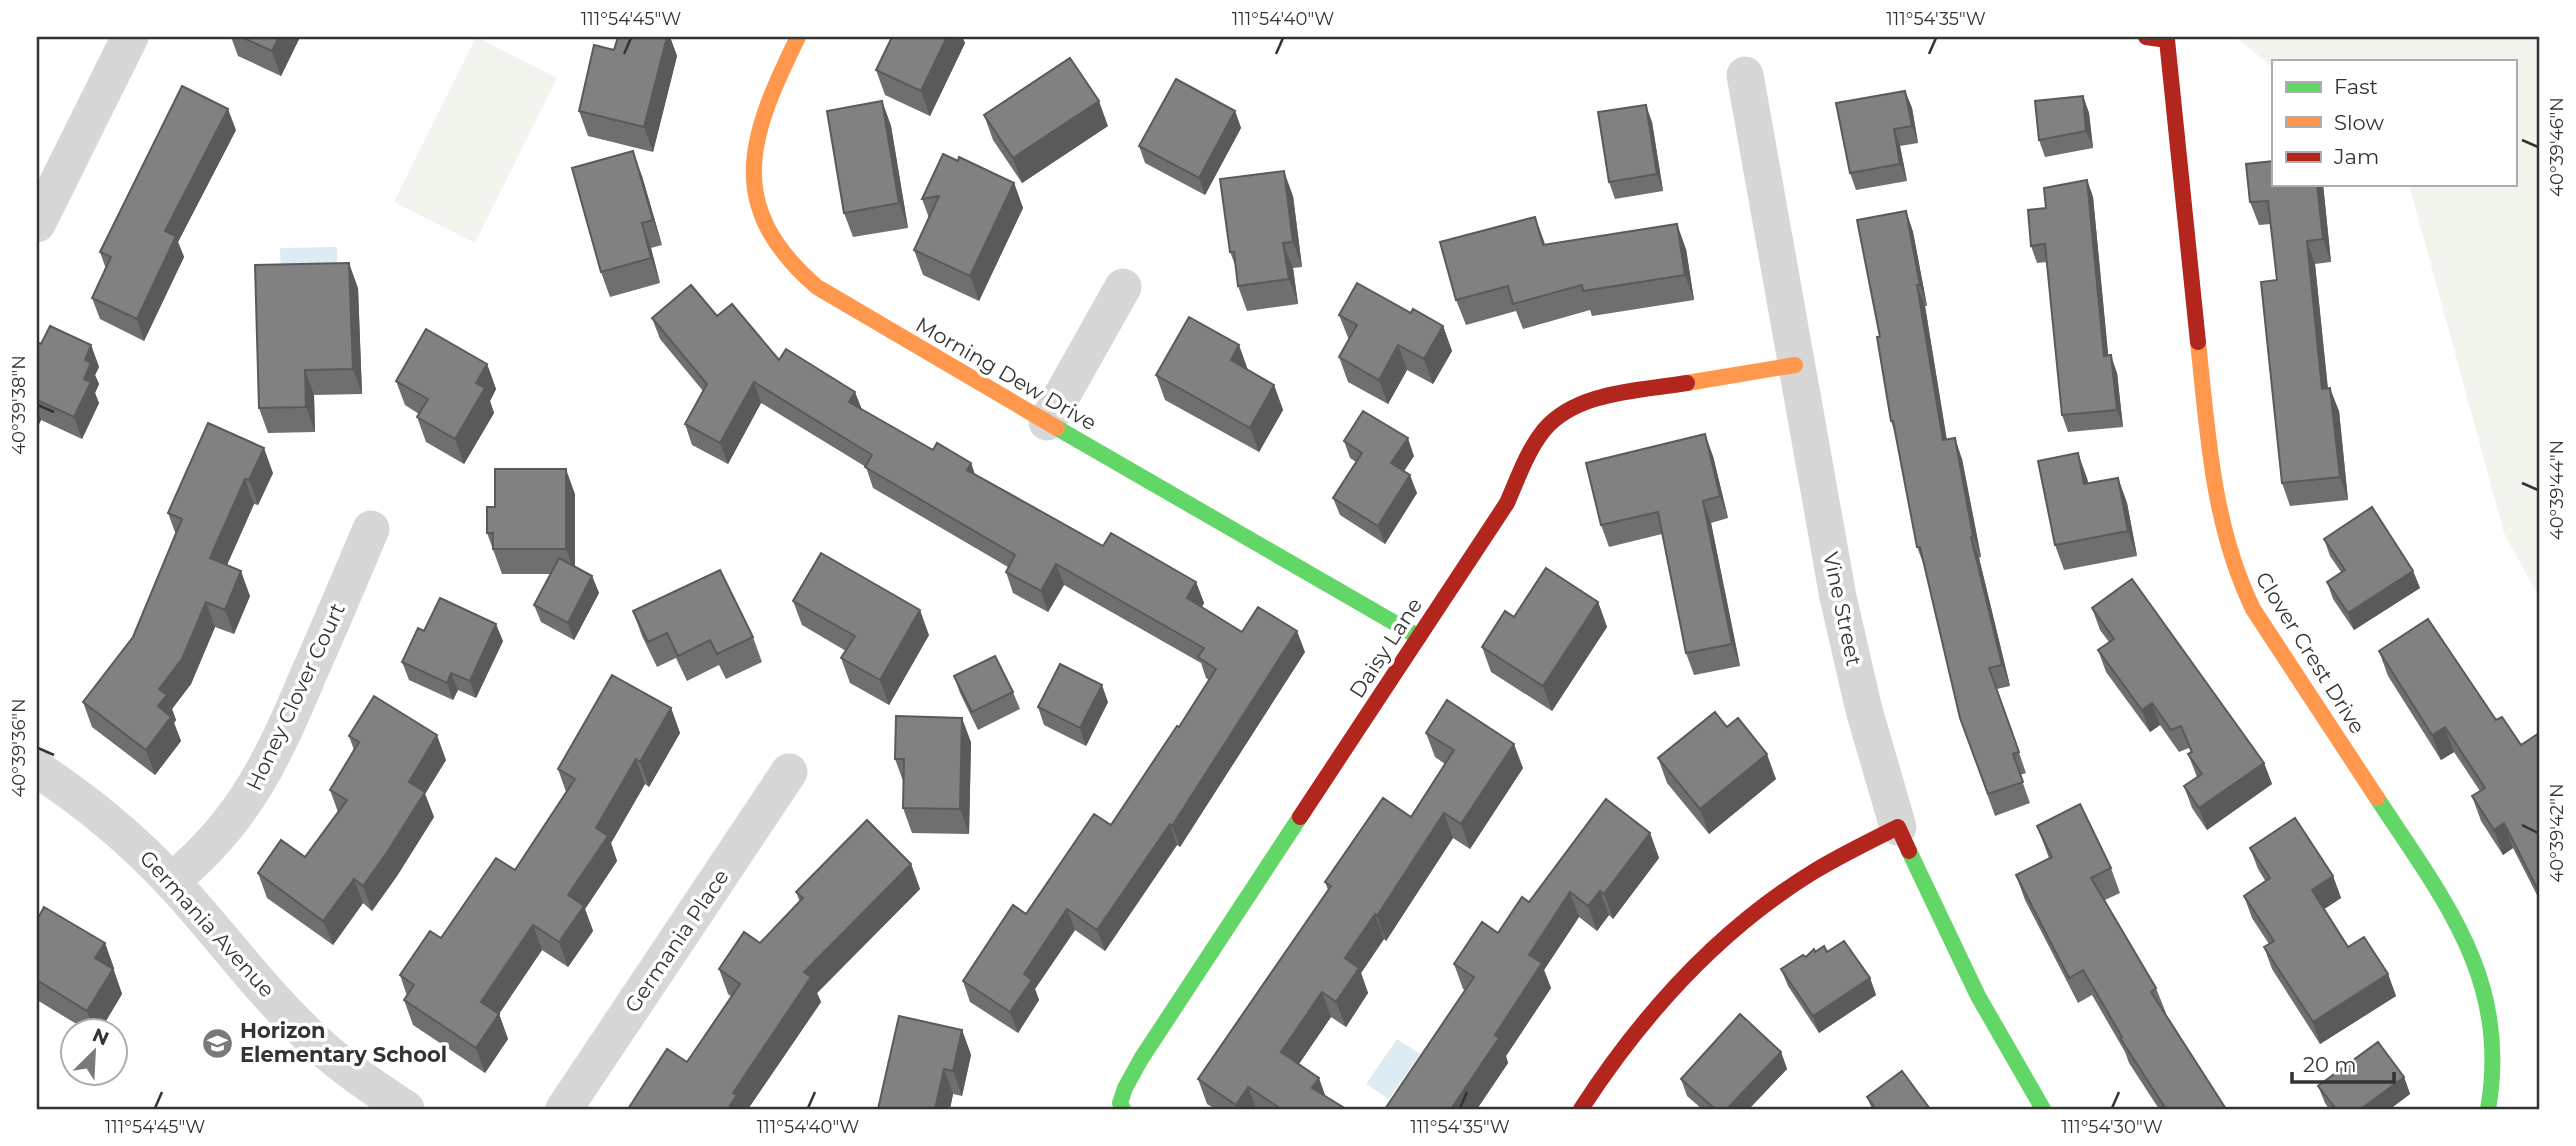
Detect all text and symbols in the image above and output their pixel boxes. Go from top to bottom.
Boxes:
text: 111°54'45"W [581,8,681,30]
text: 111°54'40"W [1232,8,1334,30]
text: 111°54'35"W [1886,8,1986,30]
legend [2272,60,2516,186]
text: Fast [2334,74,2378,99]
text: 40°39'46"N [2546,97,2568,197]
text: Slow [2334,110,2384,135]
text: Jam [2333,144,2379,169]
street label: Morning Dew Drive [912,312,1101,435]
text: 40°39'38"N [8,355,30,455]
text: 40°39'44"N [2546,440,2568,540]
street label: Vine Street [1818,550,1867,668]
street label: Clover Crest Drive [2251,567,2370,738]
street label: Daisy Lane [1344,593,1427,702]
street label: Honey Clover Court [241,599,350,794]
text: 40°39'36"N [8,698,30,798]
text: 40°39'42"N [2546,783,2568,883]
street label: Germania Avenue [135,845,280,1002]
street label: Germania Place [620,864,734,1017]
north arrow [60,1016,130,1086]
place label: Horizon Elementary School [240,1018,447,1067]
text: N [89,1023,112,1051]
school or university icon: Horizon Elementary School [200,1026,234,1060]
scale bar [2292,1041,2394,1085]
text: 20 m [2303,1052,2357,1077]
text: 111°54'45"W [105,1116,205,1138]
text: 111°54'40"W [757,1116,859,1138]
text: 111°54'35"W [1410,1116,1510,1138]
text: 111°54'30"W [2061,1116,2163,1138]

